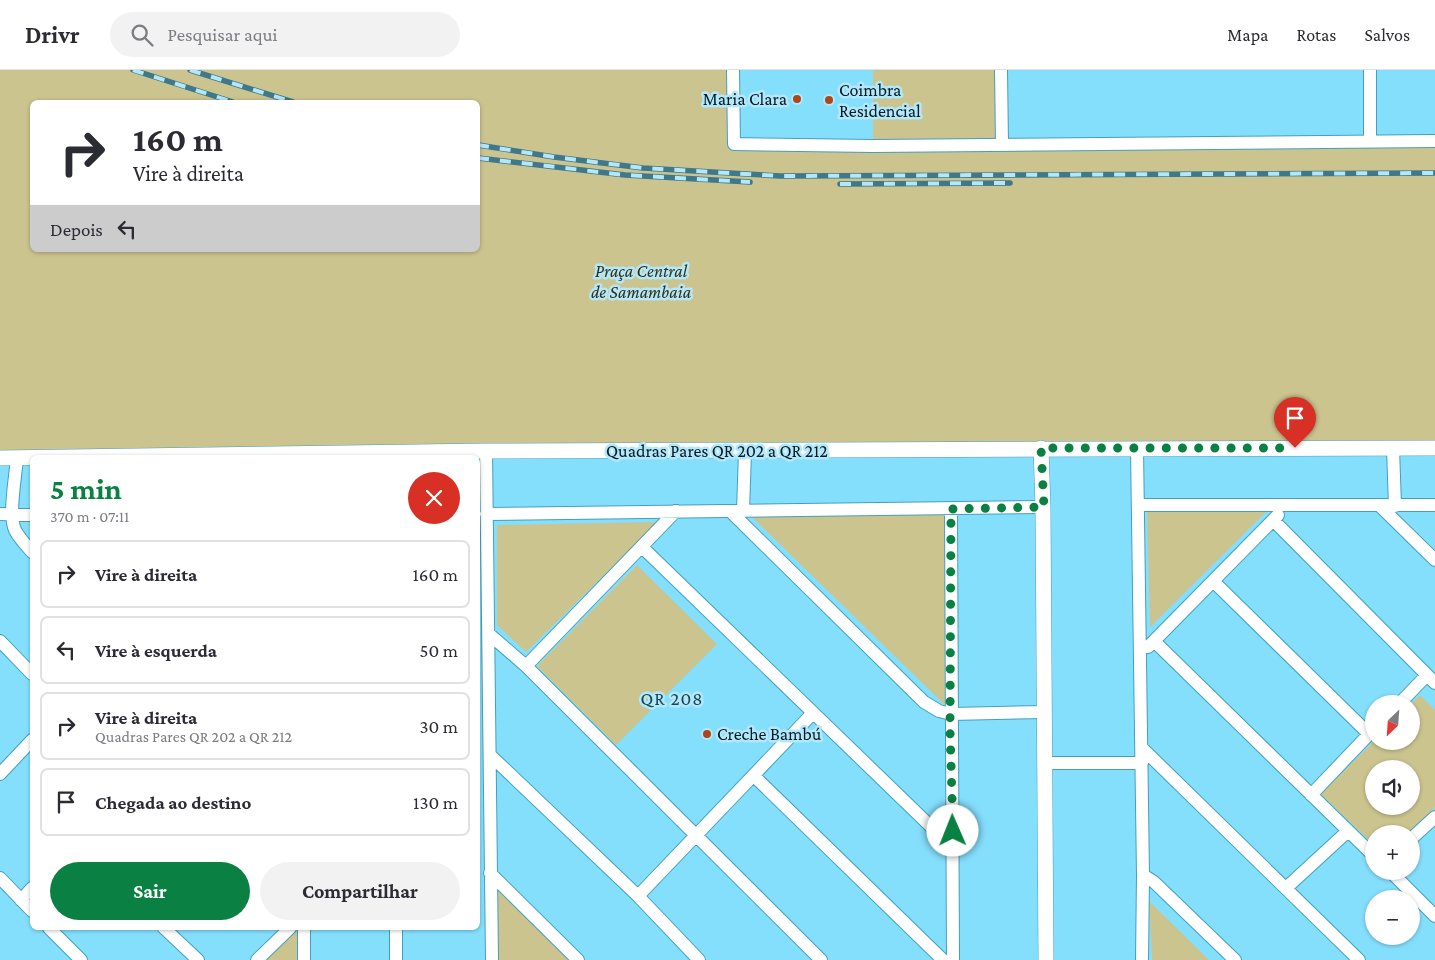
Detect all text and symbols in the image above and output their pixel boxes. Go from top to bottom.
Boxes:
search box [110,12,460,57]
text: Drivr [25,21,80,48]
icon: search [128,21,156,49]
text: Pesquisar aqui [168,24,277,45]
text: Mapa [1227,25,1268,45]
text: Rotas [1296,25,1336,45]
text: Salvos [1364,25,1410,45]
place label: Coimbra Residencial [839,80,921,121]
place label: Maria Clara [703,89,787,109]
marker: Maria Clara [791,93,803,105]
marker: Coimbra Residencial [823,94,835,106]
icon: right [50,120,115,185]
text: 160 m [133,120,223,159]
text: Vire à direita [133,161,244,186]
icon: left [113,215,141,243]
text: Depois [50,219,103,240]
park label: Praça Central de Samambaia [591,261,692,302]
pin [1274,397,1316,448]
icon: arrive [1281,404,1309,432]
street label: Quadras Pares QR 202 a QR 212 [606,441,828,461]
text: 5 min [50,472,122,505]
button: close [408,472,460,524]
text: 370 m · 07:11 [50,508,129,525]
icon: right [52,560,80,588]
text: Vire à direita [95,564,197,585]
text: 160 m [412,564,458,585]
icon: left [52,636,80,664]
text: Vire à esquerda [95,640,217,661]
text: 50 m [419,640,458,661]
district label: QR 208 [641,688,703,709]
north arrow [1365,695,1420,750]
map controls [1365,695,1420,945]
text: Vire à direita [95,707,197,728]
icon: right [52,712,80,740]
text: 30 m [419,716,458,737]
place label: Creche Bambú [717,724,822,744]
text: Quadras Pares QR 202 a QR 212 [95,728,292,745]
marker: Creche Bambú [701,728,713,740]
button: sound [1365,760,1420,815]
icon: arrive [52,788,80,816]
text: Chegada ao destino [95,792,251,813]
text: 130 m [413,792,458,813]
position arrow [926,804,978,856]
button: + [1365,825,1420,880]
button: Sair [50,862,250,920]
button: Compartilhar [260,862,460,920]
button: − [1365,890,1420,945]

